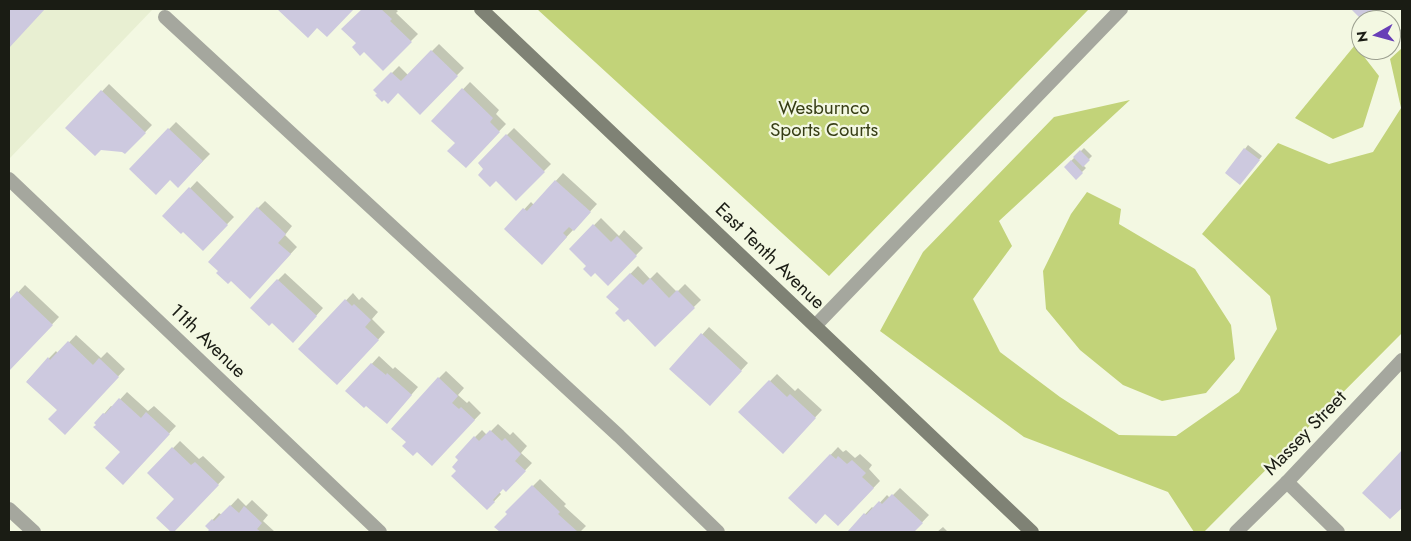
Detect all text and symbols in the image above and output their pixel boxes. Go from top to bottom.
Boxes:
north arrow [1351,10,1401,60]
text: N [1352,30,1373,43]
park label: Wesburnco Sports Courts [770,98,878,142]
street label: East Tenth Avenue [709,199,829,315]
street label: 11th Avenue [164,300,250,384]
street label: Massey Street [1260,387,1352,481]

